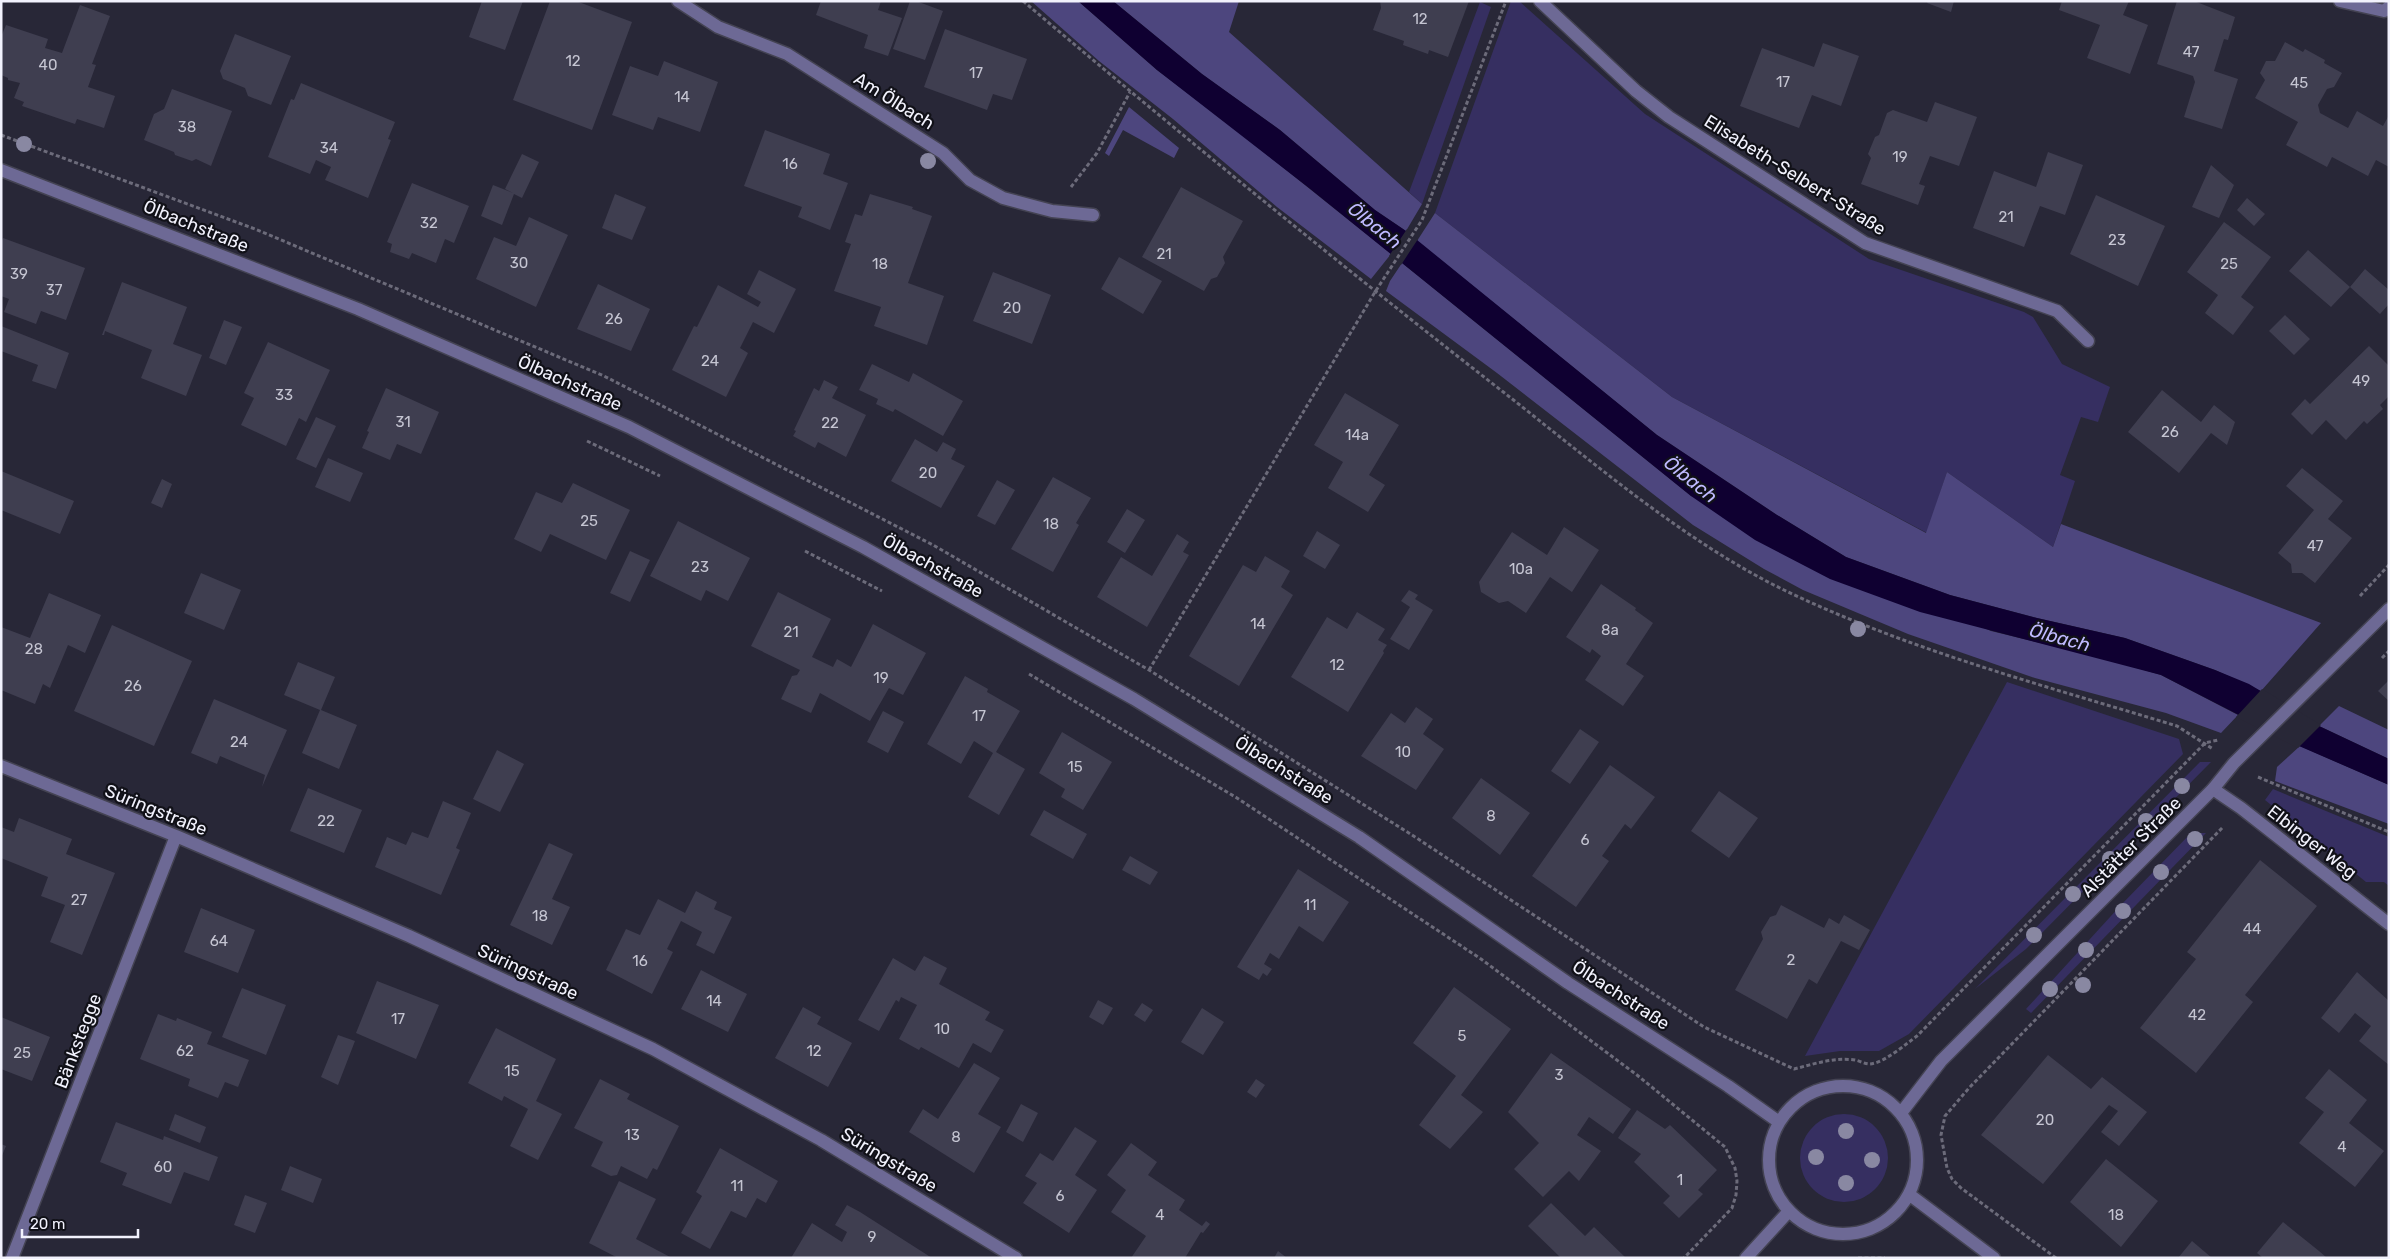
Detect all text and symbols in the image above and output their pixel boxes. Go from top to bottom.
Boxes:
house number: 12 [1412,10,1428,28]
house number: 47 [2183,43,2200,61]
house number: 12 [565,52,581,70]
house number: 40 [39,56,57,74]
house number: 17 [969,64,983,82]
street label: Am Ölbach [850,68,938,134]
house number: 17 [1776,73,1790,91]
house number: 45 [2290,74,2308,92]
house number: 14 [674,88,690,106]
street label: Elisabeth-Selbert-Straße [1700,110,1890,240]
house number: 38 [178,118,196,136]
house number: 34 [320,139,338,157]
house number: 19 [1892,148,1908,166]
house number: 16 [782,155,798,173]
street label: Ölbachstraße [140,195,252,257]
water label: Ölbach [1343,197,1406,254]
house number: 21 [1998,208,2014,226]
house number: 32 [420,214,438,232]
house number: 23 [2108,231,2126,249]
house number: 21 [1156,245,1172,263]
house number: 30 [510,254,528,272]
house number: 18 [872,255,888,273]
house number: 25 [2220,255,2238,273]
house number: 39 [10,265,28,283]
house number: 37 [46,281,63,299]
house number: 20 [1003,299,1021,317]
house number: 26 [605,310,623,328]
street label: Ölbachstraße [515,350,625,416]
house number: 24 [701,352,719,370]
house number: 49 [2352,372,2370,390]
house number: 33 [275,386,293,404]
house number: 31 [395,413,411,431]
house number: 22 [821,414,839,432]
house number: 26 [2161,423,2179,441]
house number: 14a [1345,426,1369,444]
water label: Ölbach [1659,451,1722,508]
house number: 20 [919,464,937,482]
house number: 25 [580,512,598,530]
house number: 18 [1043,515,1059,533]
street label: Ölbachstraße [879,529,987,603]
house number: 47 [2307,537,2324,555]
house number: 23 [691,558,709,576]
house number: 10a [1509,560,1533,578]
house number: 14 [1250,615,1266,633]
water label: Ölbach [2027,618,2093,657]
house number: 8a [1601,621,1619,639]
house number: 21 [783,623,799,641]
house number: 28 [25,640,43,658]
house number: 12 [1329,656,1345,674]
house number: 19 [873,669,889,687]
house number: 26 [124,677,142,695]
house number: 17 [972,707,986,725]
street label: Ölbachstraße [1231,731,1337,809]
house number: 24 [230,733,248,751]
house number: 10 [1395,743,1411,761]
house number: 15 [1067,758,1083,776]
street label: Süringstraße [102,779,210,841]
street label: Alstätter Straße [2076,792,2186,902]
street label: Elbinger Weg [2263,800,2361,884]
house number: 8 [1486,807,1496,825]
house number: 22 [317,812,335,830]
house number: 6 [1580,831,1590,849]
house number: 27 [71,891,88,909]
house number: 11 [1304,896,1316,914]
house number: 18 [532,907,548,925]
house number: 44 [2243,920,2261,938]
house number: 64 [210,932,228,950]
street label: Süringstraße [474,939,582,1005]
house number: 2 [1787,951,1796,969]
house number: 16 [632,952,648,970]
street label: Ölbachstraße [1568,955,1674,1035]
street label: Bänkstegge [50,990,106,1092]
house number: 14 [706,992,722,1010]
house number: 42 [2188,1006,2206,1024]
house number: 17 [391,1010,405,1028]
house number: 10 [934,1020,950,1038]
house number: 5 [1458,1027,1467,1045]
house number: 62 [176,1042,194,1060]
house number: 12 [806,1042,822,1060]
house number: 25 [13,1044,31,1062]
house number: 15 [504,1062,520,1080]
house number: 3 [1554,1066,1564,1084]
house number: 20 [2036,1111,2054,1129]
street label: Süringstraße [837,1123,941,1197]
house number: 13 [624,1126,640,1144]
house number: 8 [951,1128,961,1146]
house number: 4 [2337,1138,2347,1156]
house number: 60 [154,1158,172,1176]
house number: 1 [1677,1171,1683,1189]
house number: 11 [731,1177,743,1195]
house number: 6 [1055,1187,1065,1205]
scale bar [22,1206,139,1238]
house number: 4 [1155,1206,1165,1224]
house number: 18 [2108,1206,2124,1224]
text: 20 m [30,1215,65,1233]
house number: 9 [868,1228,877,1246]

